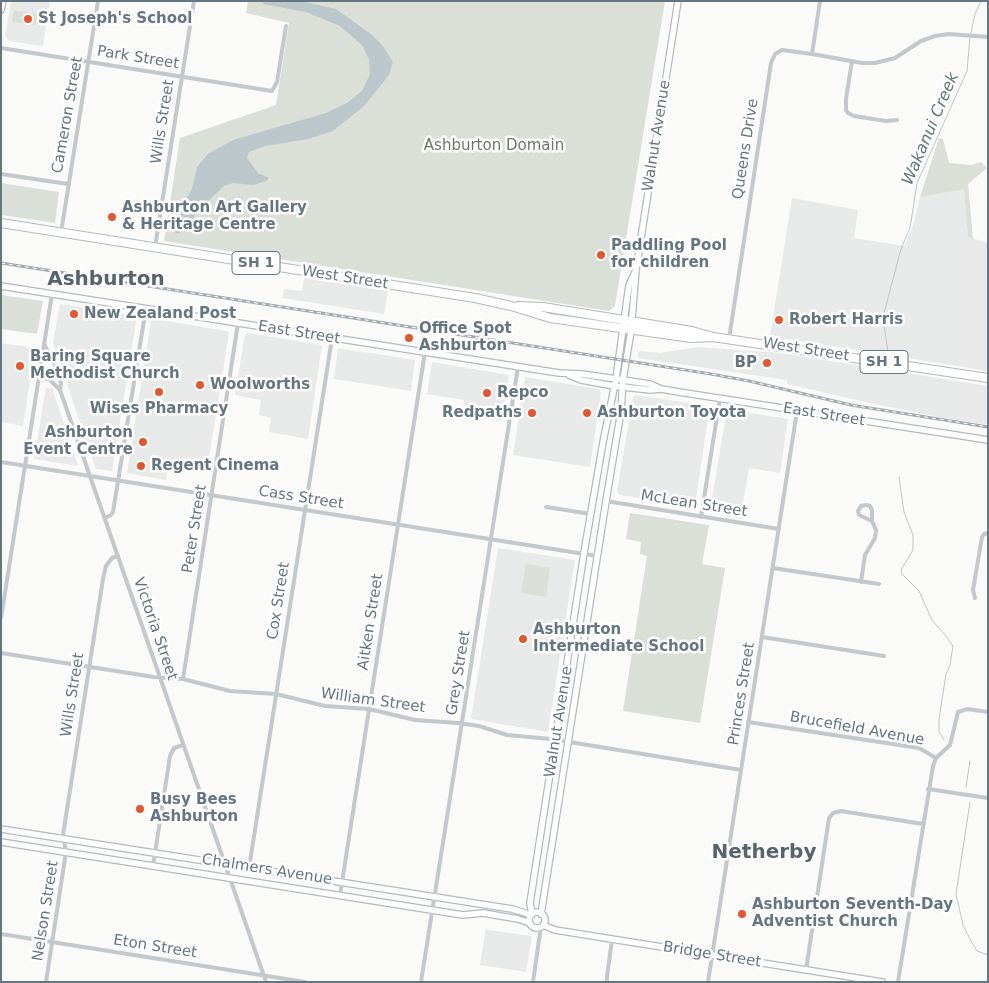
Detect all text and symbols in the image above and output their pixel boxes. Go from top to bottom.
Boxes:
place label: St Joseph's School [38,10,192,28]
marker: St Joseph's School [22,13,34,25]
street label: Park Street [96,43,180,73]
street label: Cameron Street [49,55,87,175]
water label: Wakanui Creek [899,70,963,188]
street label: Wills Street [147,79,179,165]
street label: Walnut Avenue [639,79,675,193]
street label: Queens Drive [729,97,763,201]
park label: Ashburton Domain [424,137,564,155]
place label: Ashburton Art Gallery & Heritage Centre [122,199,307,234]
marker: Ashburton Art Gallery & Heritage Centre [106,211,118,223]
place label: Paddling Pool for children [611,237,727,272]
marker: Paddling Pool for children [595,249,607,261]
road number: SH 1 [232,252,280,274]
street label: West Street [301,262,389,294]
district label: Ashburton [47,268,165,292]
place label: New Zealand Post [84,305,236,323]
marker: New Zealand Post [68,308,80,320]
place label: Robert Harris [789,311,903,329]
marker: Robert Harris [773,314,785,326]
street label: East Street [257,318,341,348]
place label: Office Spot Ashburton [419,320,512,355]
marker: Office Spot Ashburton [403,332,415,344]
street label: West Street [762,334,850,366]
place label: Baring Square Methodist Church [30,348,180,383]
road number: SH 1 [860,351,908,374]
place label: BP [735,354,757,372]
marker: BP [761,357,773,369]
marker: Baring Square Methodist Church [14,360,26,372]
place label: Woolworths [210,376,310,394]
marker: Woolworths [194,379,206,391]
place label: Repco [497,384,549,402]
marker: Wises Pharmacy [153,386,165,398]
marker: Repco [481,387,493,399]
place label: Wises Pharmacy [90,400,228,418]
street label: East Street [782,400,866,430]
place label: Redpaths [442,404,522,422]
place label: Ashburton Toyota [597,404,746,422]
marker: Redpaths [526,407,538,419]
marker: Ashburton Toyota [581,407,593,419]
place label: Ashburton Event Centre [23,424,133,459]
marker: Ashburton Event Centre [137,436,149,448]
place label: Regent Cinema [151,457,279,475]
marker: Regent Cinema [135,460,147,472]
street label: Cass Street [257,482,345,514]
street label: Peter Street [179,483,211,575]
street label: McLean Street [639,487,749,521]
street label: Cox Street [264,561,294,641]
street label: Aitken Street [354,572,388,672]
street label: Victoria Street [129,575,181,683]
place label: Ashburton Intermediate School [533,621,704,656]
street label: Grey Street [443,629,475,717]
marker: Ashburton Intermediate School [517,633,529,645]
street label: Princes Street [725,641,759,747]
street label: Wills Street [57,652,89,738]
street label: Walnut Avenue [541,665,577,779]
street label: William Street [320,685,426,717]
street label: Brucefield Avenue [788,708,926,750]
place label: Busy Bees Ashburton [150,791,238,826]
marker: Busy Bees Ashburton [134,803,146,815]
district label: Netherby [712,841,816,865]
street label: Chalmers Avenue [201,851,333,889]
street label: Nelson Street [29,859,63,963]
place label: Ashburton Seventh-Day Adventist Church [752,896,953,931]
marker: Ashburton Seventh-Day Adventist Church [736,908,748,920]
street label: Eton Street [112,932,198,962]
street label: Bridge Street [662,938,762,972]

